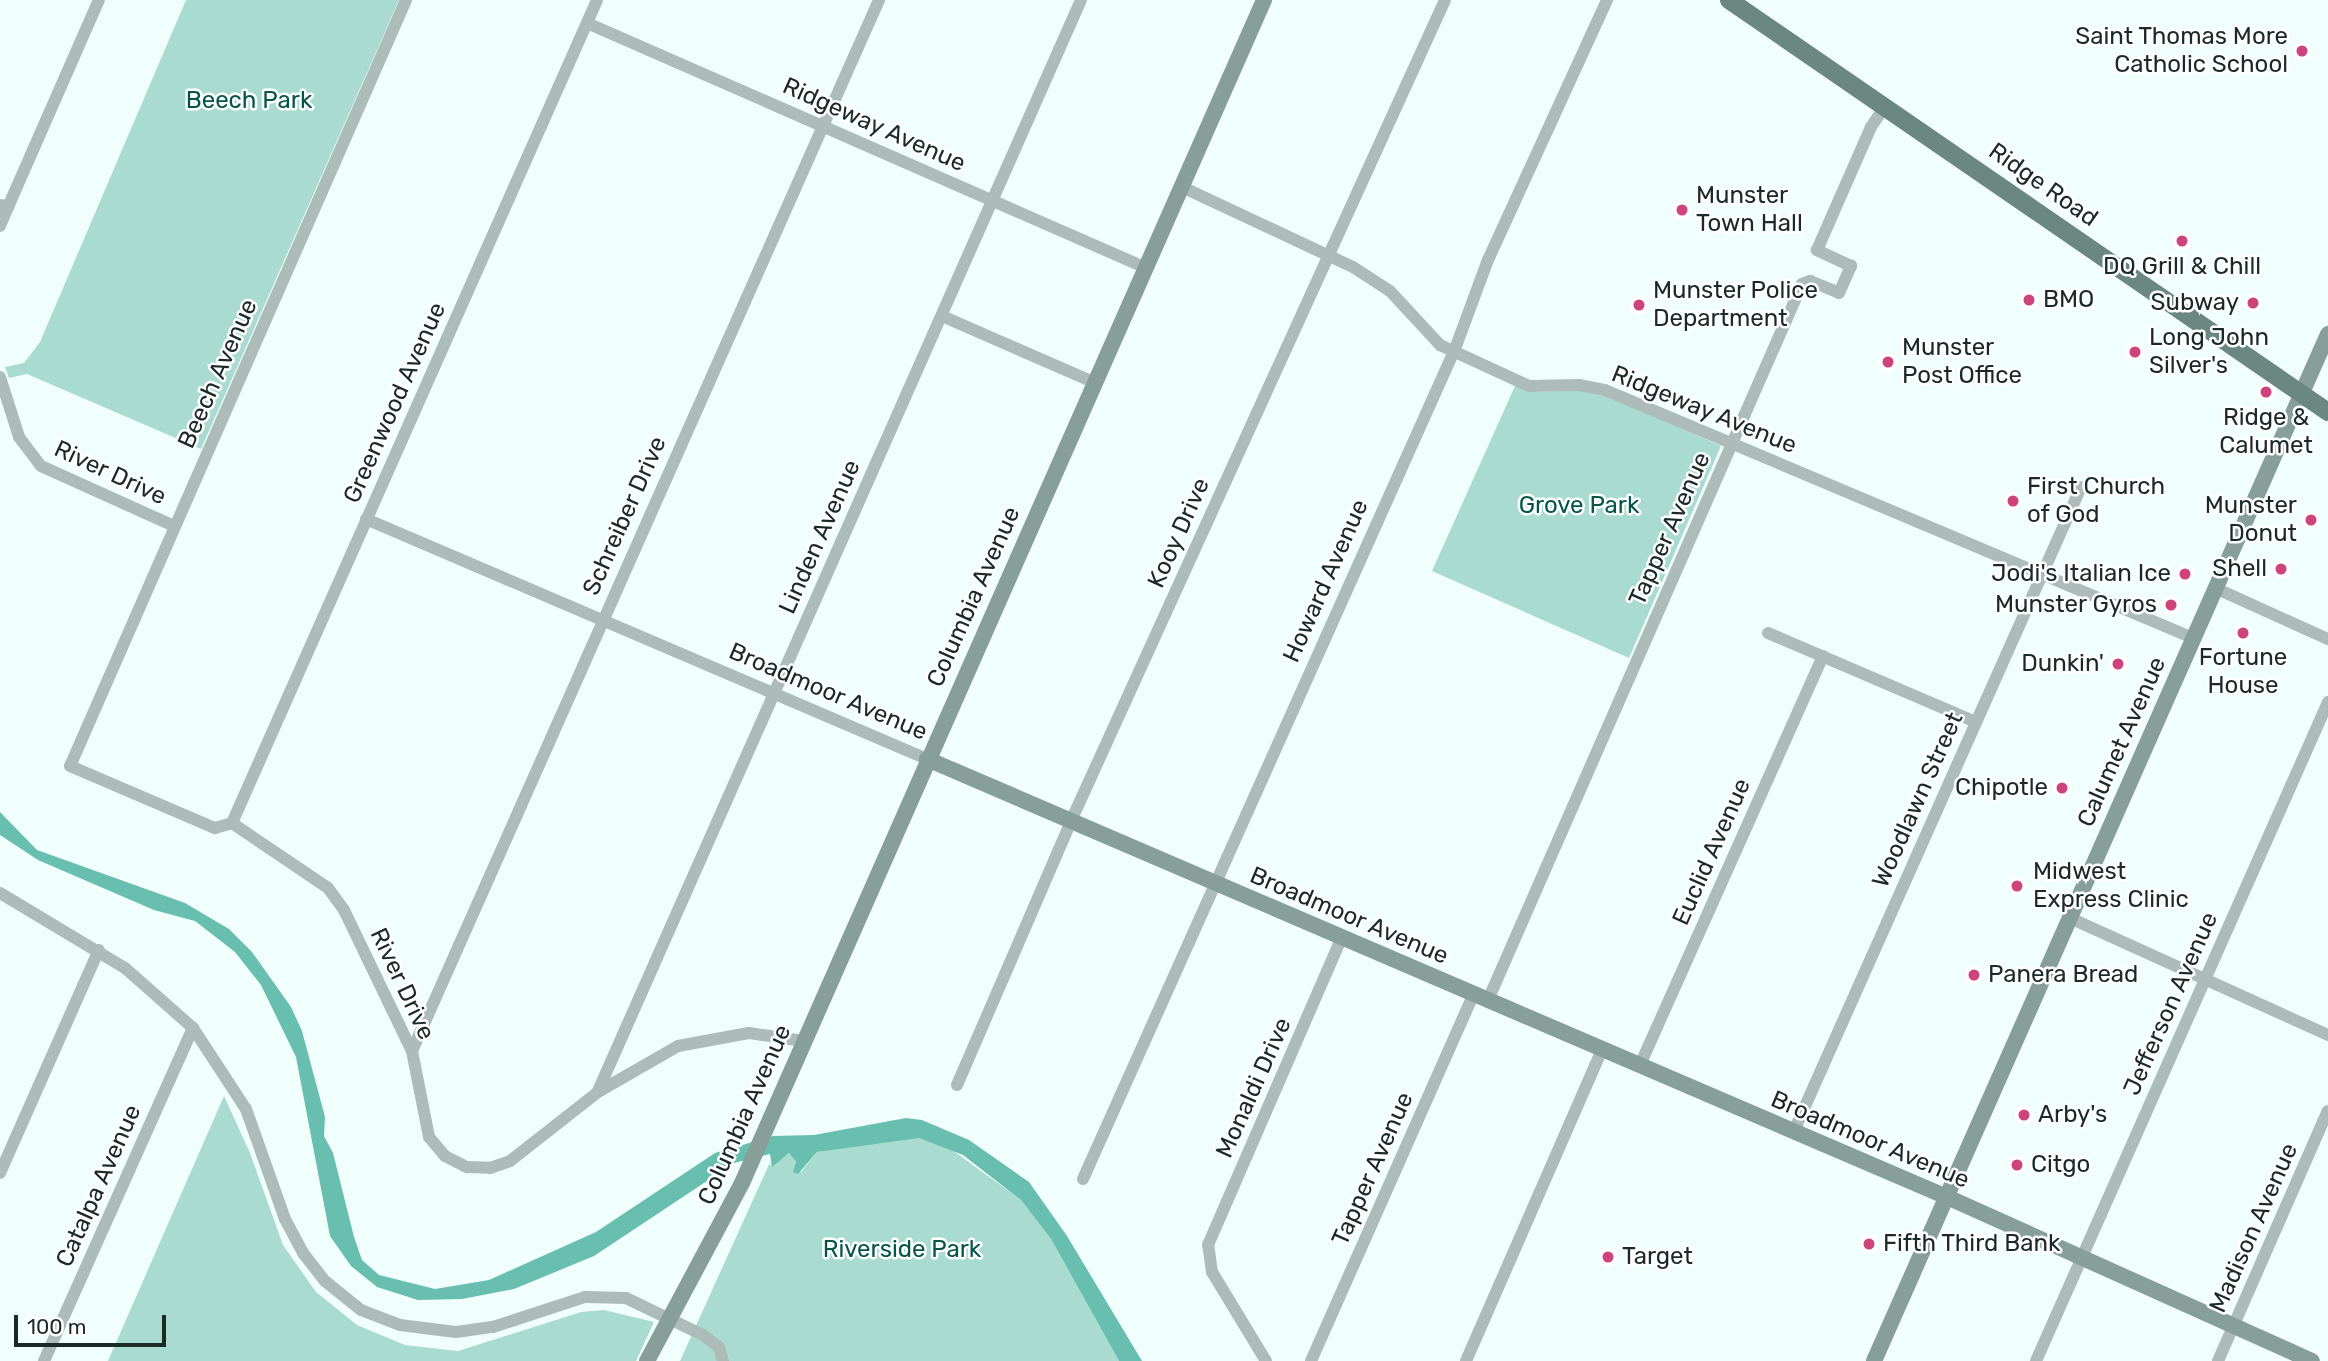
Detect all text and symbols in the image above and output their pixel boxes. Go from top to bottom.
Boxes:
place label: Saint Thomas More Catholic School [2075,23,2288,79]
marker: Saint Thomas More Catholic School [2294,43,2310,59]
street label: Ridgeway Avenue [778,72,970,178]
park label: Beech Park [186,87,312,115]
street label: Ridge Road [1983,137,2103,233]
place label: Munster Town Hall [1696,182,1803,238]
marker: Munster Town Hall [1674,202,1690,218]
marker: DQ Grill & Chill [2174,233,2190,249]
place label: DQ Grill & Chill [2103,253,2261,281]
place label: Munster Police Department [1653,277,1818,333]
place label: BMO [2043,286,2094,314]
place label: Subway [2151,289,2239,317]
marker: BMO [2021,292,2037,308]
street label: Beech Avenue [172,295,264,453]
marker: Subway [2245,295,2261,311]
marker: Munster Police Department [1631,297,1647,313]
street label: Greenwood Avenue [338,298,452,508]
place label: Long John Silver's [2149,324,2269,380]
place label: Munster Post Office [1902,334,2022,390]
marker: Long John Silver's [2127,344,2143,360]
marker: Munster Post Office [1880,354,1896,370]
street label: Ridgeway Avenue [1607,360,1801,460]
marker: Ridge & Calumet [2258,384,2274,400]
place label: Ridge & Calumet [2219,404,2313,460]
street label: Schreiber Drive [577,432,673,600]
street label: River Drive [49,434,171,512]
street label: Tapper Avenue [1623,447,1717,611]
street label: Linden Avenue [773,455,867,619]
street label: Kooy Drive [1142,473,1216,593]
place label: First Church of God [2027,473,2165,529]
park label: Grove Park [1519,492,1639,520]
place label: Munster Donut [2205,492,2297,548]
marker: First Church of God [2005,493,2021,509]
street label: Howard Avenue [1277,495,1375,667]
street label: Columbia Avenue [921,502,1027,692]
marker: Munster Donut [2303,512,2319,528]
place label: Shell [2212,555,2267,583]
place label: Jodi's Italian Ice [1991,560,2171,588]
marker: Shell [2273,561,2289,577]
marker: Jodi's Italian Ice [2177,566,2193,582]
place label: Munster Gyros [1994,591,2157,619]
marker: Munster Gyros [2163,597,2179,613]
marker: Fortune House [2235,625,2251,641]
street label: Broadmoor Avenue [724,637,932,747]
place label: Fortune House [2199,644,2287,700]
place label: Dunkin' [2021,650,2104,678]
street label: Calumet Avenue [2072,652,2172,832]
marker: Dunkin' [2110,656,2126,672]
street label: Woodlawn Street [1866,708,1970,892]
street label: Euclid Avenue [1667,774,1757,930]
place label: Chipotle [1955,774,2048,802]
marker: Chipotle [2054,780,2070,796]
place label: Midwest Express Clinic [2033,858,2189,914]
street label: Broadmoor Avenue [1245,861,1453,971]
marker: Midwest Express Clinic [2007,876,2027,896]
street label: Jefferson Avenue [2118,908,2224,1100]
street label: River Drive [363,923,441,1045]
place label: Panera Bread [1988,961,2138,989]
marker: Panera Bread [1966,967,1982,983]
street label: Monaldi Drive [1210,1014,1298,1162]
street label: Columbia Avenue [692,1020,798,1210]
street label: Broadmoor Avenue [1766,1085,1974,1195]
street label: Tapper Avenue [1326,1087,1420,1251]
street label: Catalpa Avenue [50,1100,148,1272]
place label: Arby's [2038,1101,2107,1129]
marker: Arby's [2016,1107,2032,1123]
street label: Madison Avenue [2204,1139,2304,1317]
place label: Citgo [2031,1151,2090,1179]
marker: Citgo [2009,1157,2025,1173]
place label: Fifth Third Bank [1883,1230,2061,1258]
park label: Riverside Park [823,1236,981,1264]
marker: Fifth Third Bank [1861,1236,1877,1252]
place label: Target [1622,1243,1693,1271]
marker: Target [1600,1249,1616,1265]
scale bar [18,1302,170,1346]
text: 100 m [27,1314,86,1339]

